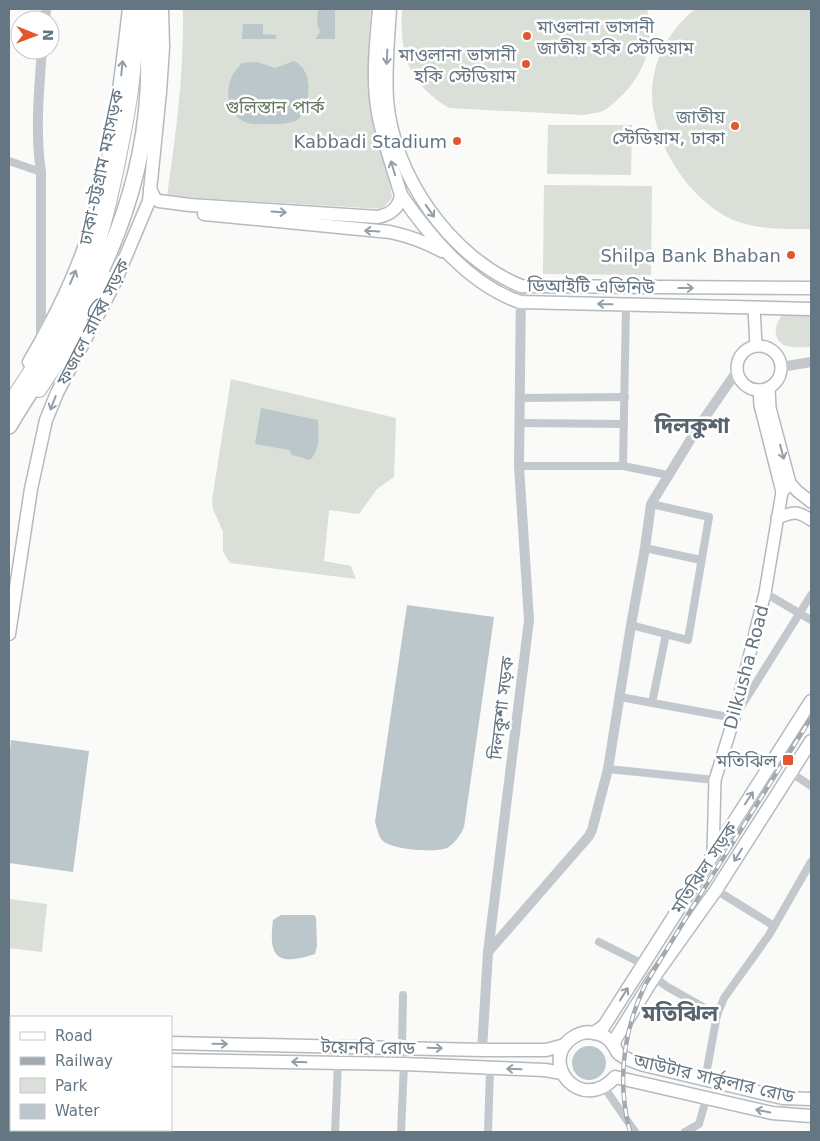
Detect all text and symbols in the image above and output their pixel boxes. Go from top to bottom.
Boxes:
north arrow [10,10,60,60]
place label: মাওলানা ভাসানী জাতীয় হকি স্টেডিয়াম [536,16,695,58]
text: N [40,29,56,41]
marker: মাওলানা ভাসানী জাতীয় হকি স্টেডিয়াম [521,30,533,42]
place label: মাওলানা ভাসানী হকি স্টেডিয়াম [398,44,517,86]
one-way arrow [382,49,392,65]
marker: মাওলানা ভাসানী হকি স্টেডিয়াম [520,58,532,70]
one-way arrow [117,60,127,76]
street label: ঢাকা-চট্টগ্রাম মহাসড়ক [74,87,128,248]
park label: গুলিস্তান পার্ক [225,96,325,117]
place label: জাতীয় স্টেডিয়াম, ঢাকা [612,106,726,148]
marker: জাতীয় স্টেডিয়াম, ঢাকা [729,120,741,132]
place label: Kabbadi Stadium [294,131,447,152]
marker: Kabbadi Stadium [451,135,463,147]
one-way arrow [387,161,397,177]
one-way arrow [425,204,435,218]
one-way arrow [271,207,287,216]
one-way arrow [364,227,380,236]
place label: Shilpa Bank Bhaban [600,245,781,266]
marker: Shilpa Bank Bhaban [785,249,797,261]
street label: ফজলে রাব্বি সড়ক [52,255,134,389]
one-way arrow [68,270,78,285]
street label: ডিআইটি এভিনিউ [526,274,655,298]
one-way arrow [678,283,694,293]
one-way arrow [597,299,614,309]
one-way arrow [48,394,57,410]
district label: দিলকুশা [653,413,730,439]
one-way arrow [778,444,787,460]
street label: Dilkusha Road [719,603,773,731]
street label: দিলকুশা সড়ক [484,655,519,762]
place label: মতিঝিল [715,750,778,771]
marker: মতিঝিল [781,753,795,767]
one-way arrow [744,792,754,806]
street label: মতিঝিল সড়ক [666,818,742,919]
one-way arrow [732,848,742,862]
one-way arrow [619,988,629,1002]
district label: মতিঝিল [641,1001,719,1026]
legend [10,1016,172,1131]
text: Road [55,1027,93,1045]
street label: টয়েনবি রোড [320,1036,416,1058]
one-way arrow [212,1040,228,1049]
one-way arrow [427,1044,443,1053]
street label: আউটার সার্কুলার রোড [630,1049,797,1108]
text: Railway [55,1052,113,1070]
one-way arrow [291,1057,307,1066]
one-way arrow [506,1064,522,1073]
text: Park [55,1077,88,1095]
text: Water [55,1102,100,1120]
one-way arrow [755,1106,771,1115]

